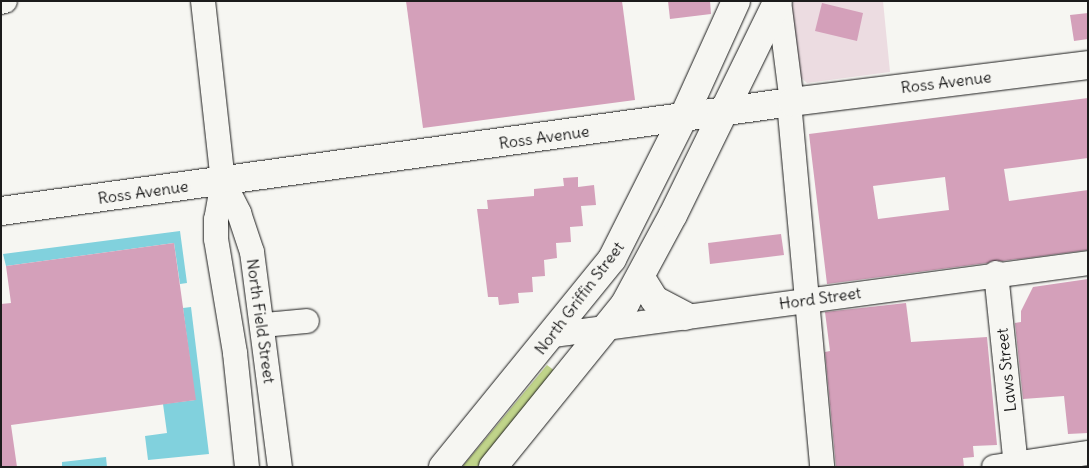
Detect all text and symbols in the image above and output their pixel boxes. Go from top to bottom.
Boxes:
street label: Ross Avenue [900,67,992,97]
street label: Ross Avenue [498,121,590,153]
street label: Ross Avenue [97,176,189,208]
street label: North Griffin Street [530,238,628,358]
street label: North Field Street [243,257,279,385]
street label: Hord Street [778,283,862,313]
street label: Laws Street [992,327,1020,413]

